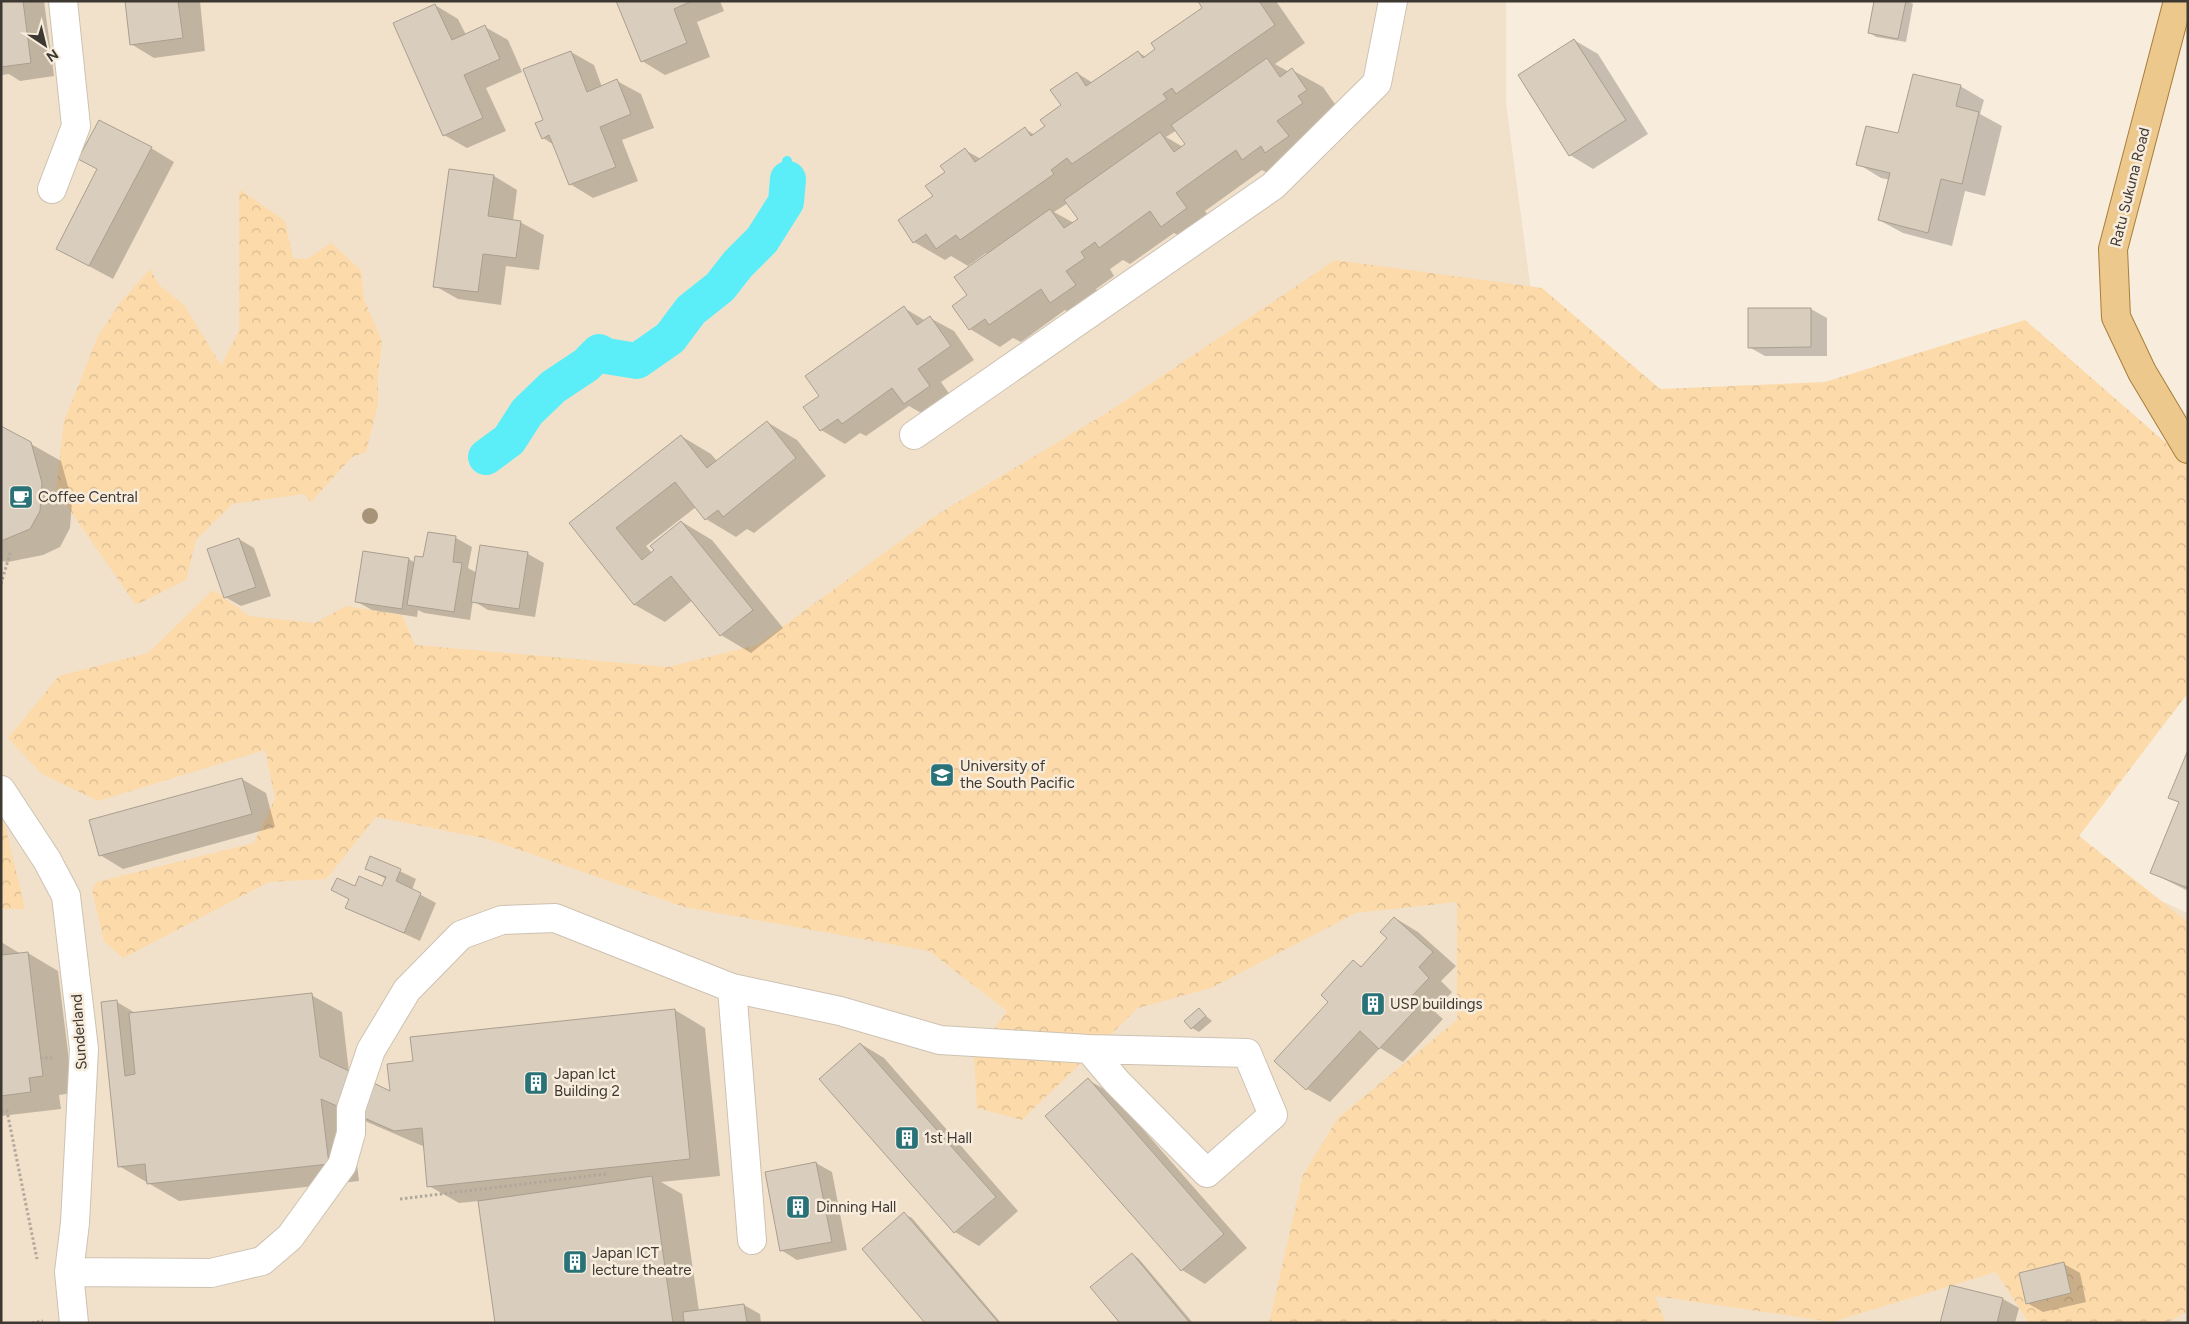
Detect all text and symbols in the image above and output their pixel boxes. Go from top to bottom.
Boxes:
north arrow [20,20,70,70]
text: N [43,45,61,65]
street label: Ratu Sukuna Road [2106,125,2154,249]
cafe icon: Coffee Central [8,484,34,510]
place label: Coffee Central [38,488,138,506]
place label: University of the South Pacific [960,757,1075,792]
school or university icon: University of the South Pacific [929,762,955,788]
building icon: USP buildings [1360,991,1386,1017]
street label: Sunderland [67,993,91,1071]
place label: USP buildings [1390,995,1483,1013]
place label: Japan Ict Building 2 [554,1065,620,1100]
building icon: Japan Ict Building 2 [523,1070,549,1096]
building icon: 1st Hall [894,1125,920,1151]
place label: 1st Hall [924,1129,972,1147]
building icon: Dinning Hall [785,1194,811,1220]
place label: Dinning Hall [816,1198,896,1216]
place label: Japan ICT lecture theatre [592,1244,691,1279]
building icon: Japan ICT lecture theatre [562,1249,588,1275]

